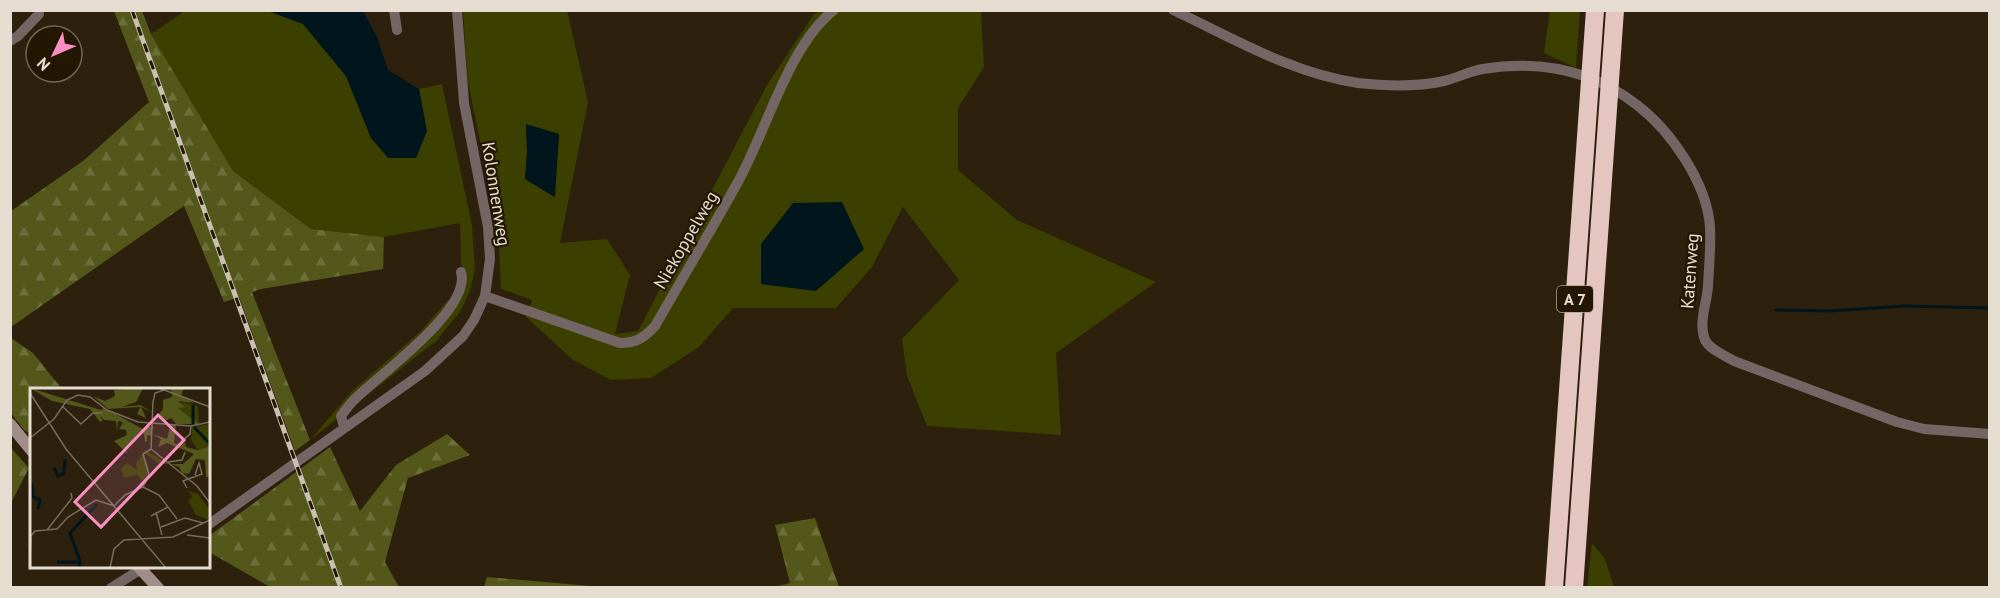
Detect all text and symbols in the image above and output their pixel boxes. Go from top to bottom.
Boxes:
north arrow [24,24,84,84]
text: N [32,54,54,75]
street label: Kolonnenweg [477,140,516,248]
street label: Niekoppelweg [648,187,723,293]
street label: Katenweg [1675,232,1704,310]
road number: A 7 [1557,286,1593,312]
inset map [30,388,210,568]

